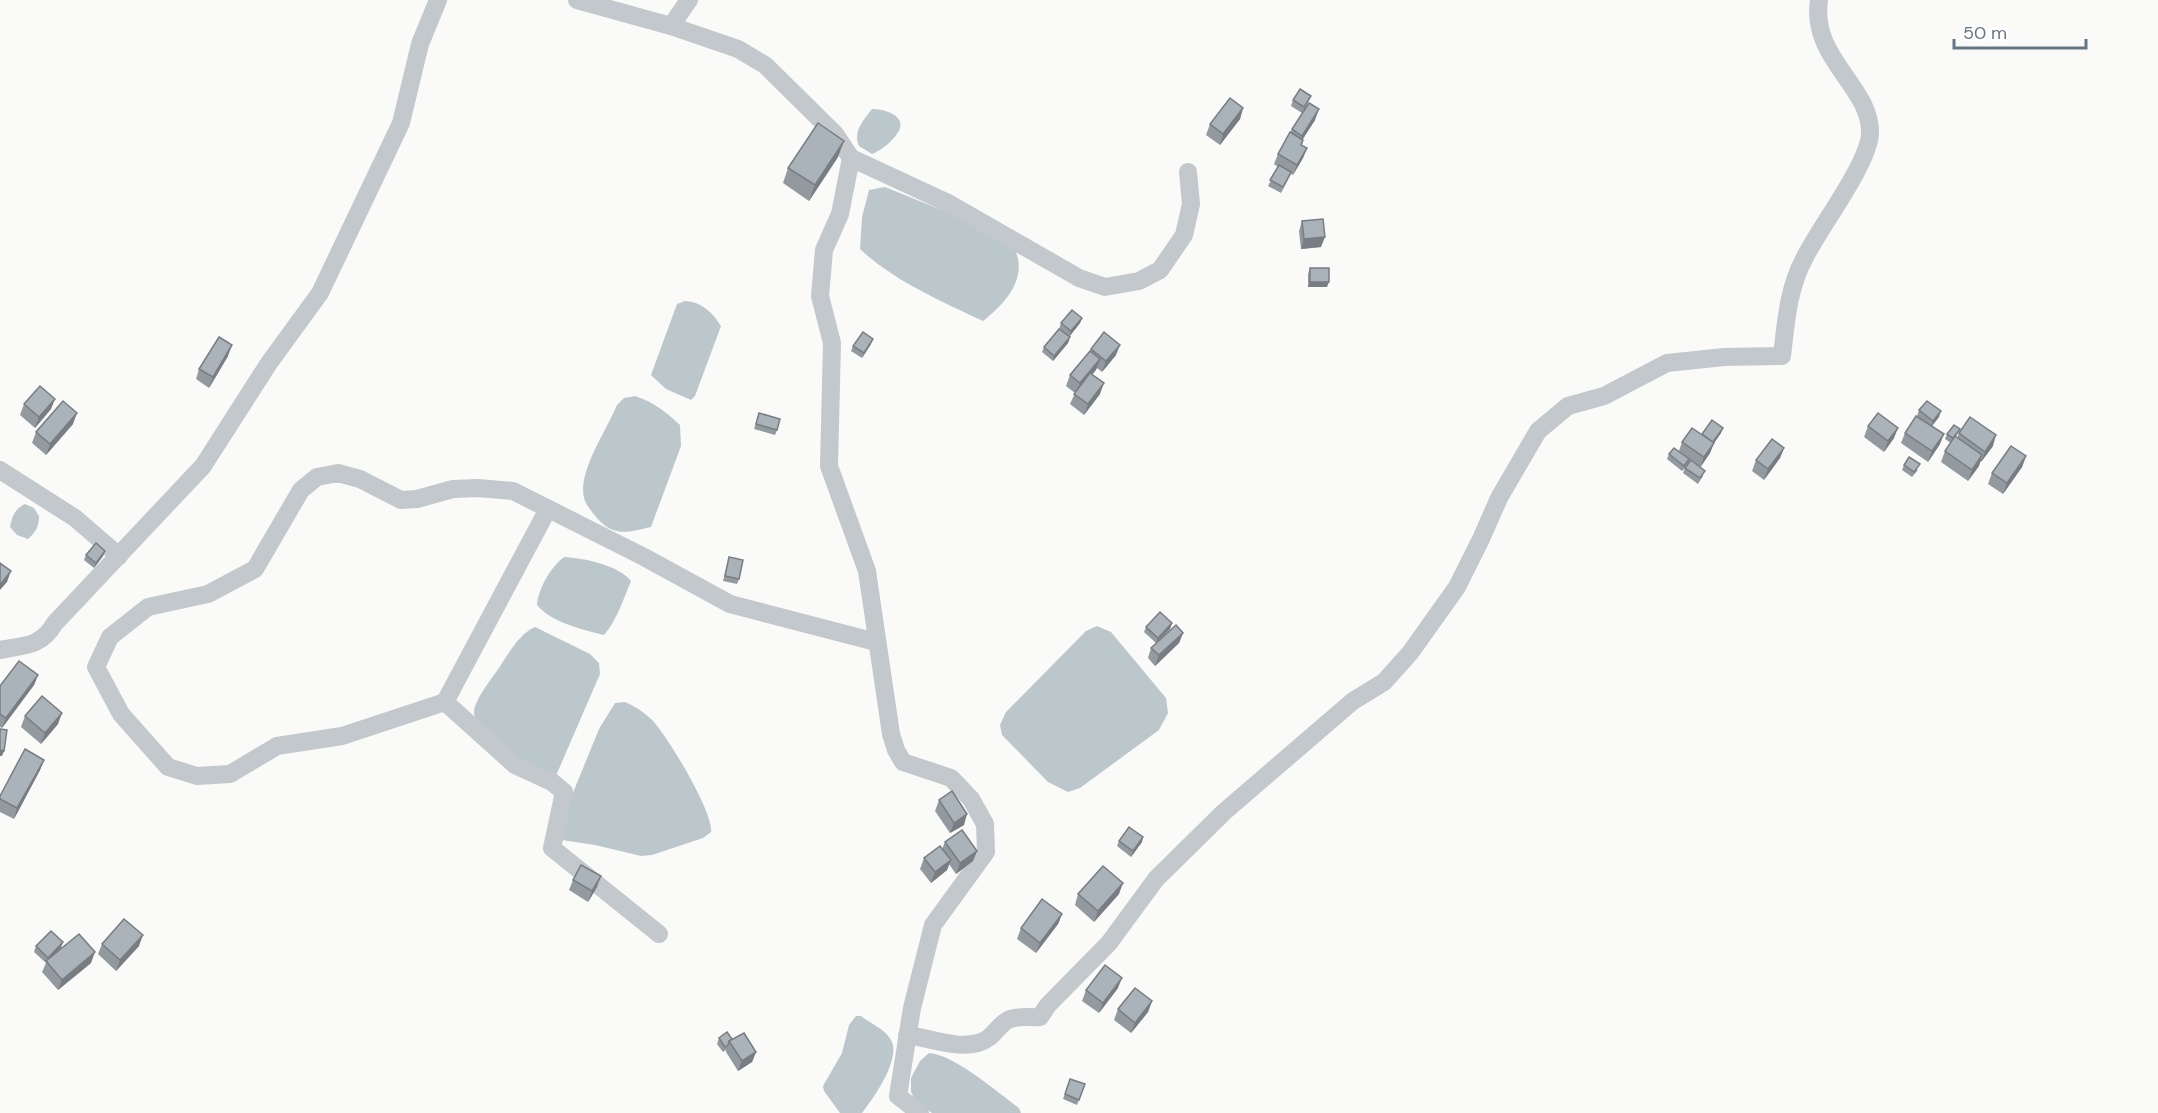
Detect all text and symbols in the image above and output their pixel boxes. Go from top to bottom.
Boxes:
scale bar [1954,12,2086,50]
text: 50 m [1963,21,2007,45]

